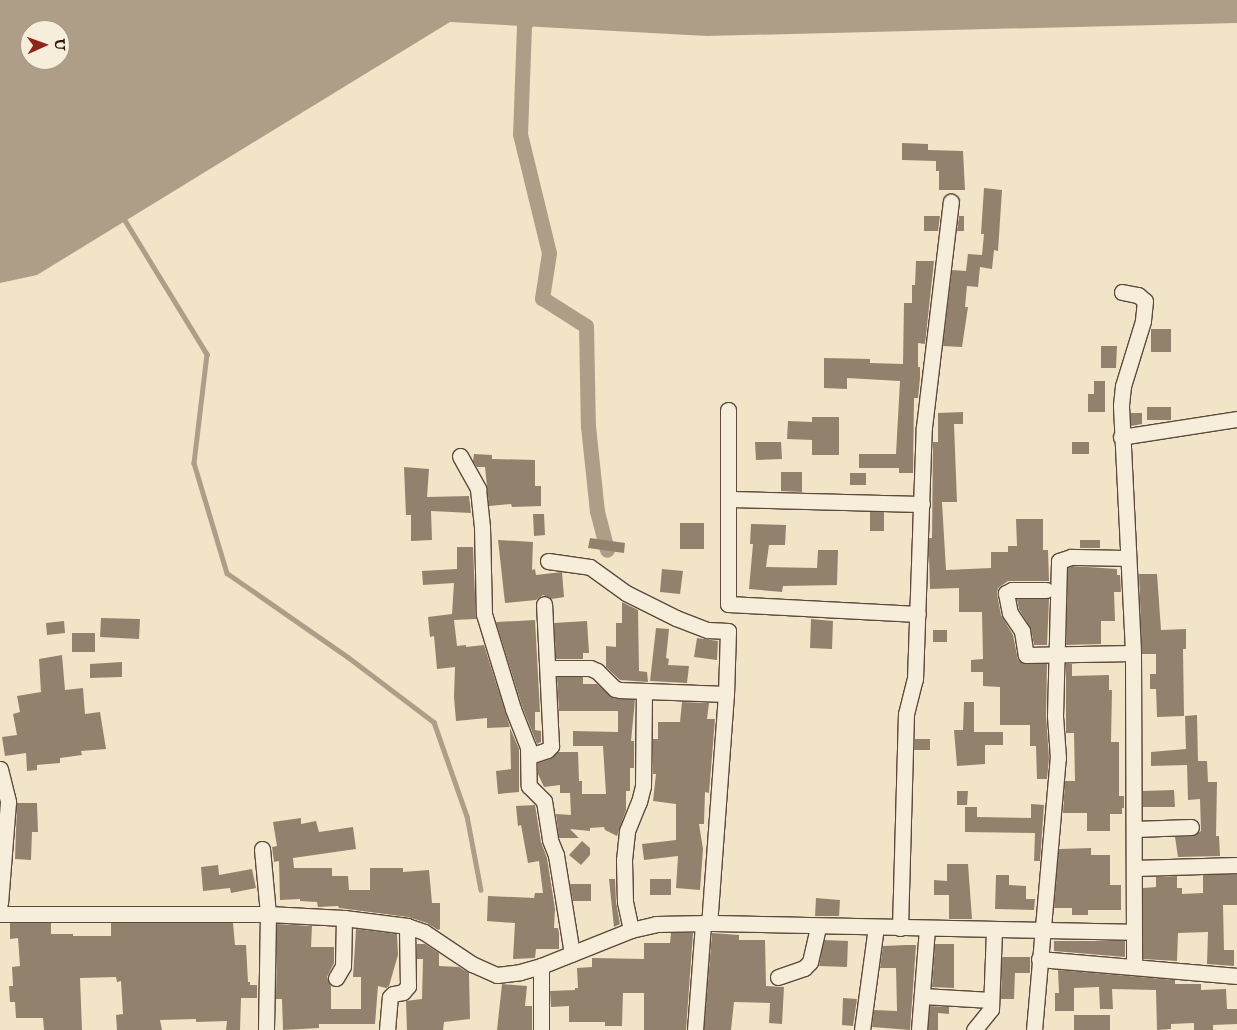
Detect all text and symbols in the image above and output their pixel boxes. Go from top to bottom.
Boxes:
north arrow [20,20,70,70]
text: U [50,38,68,51]

